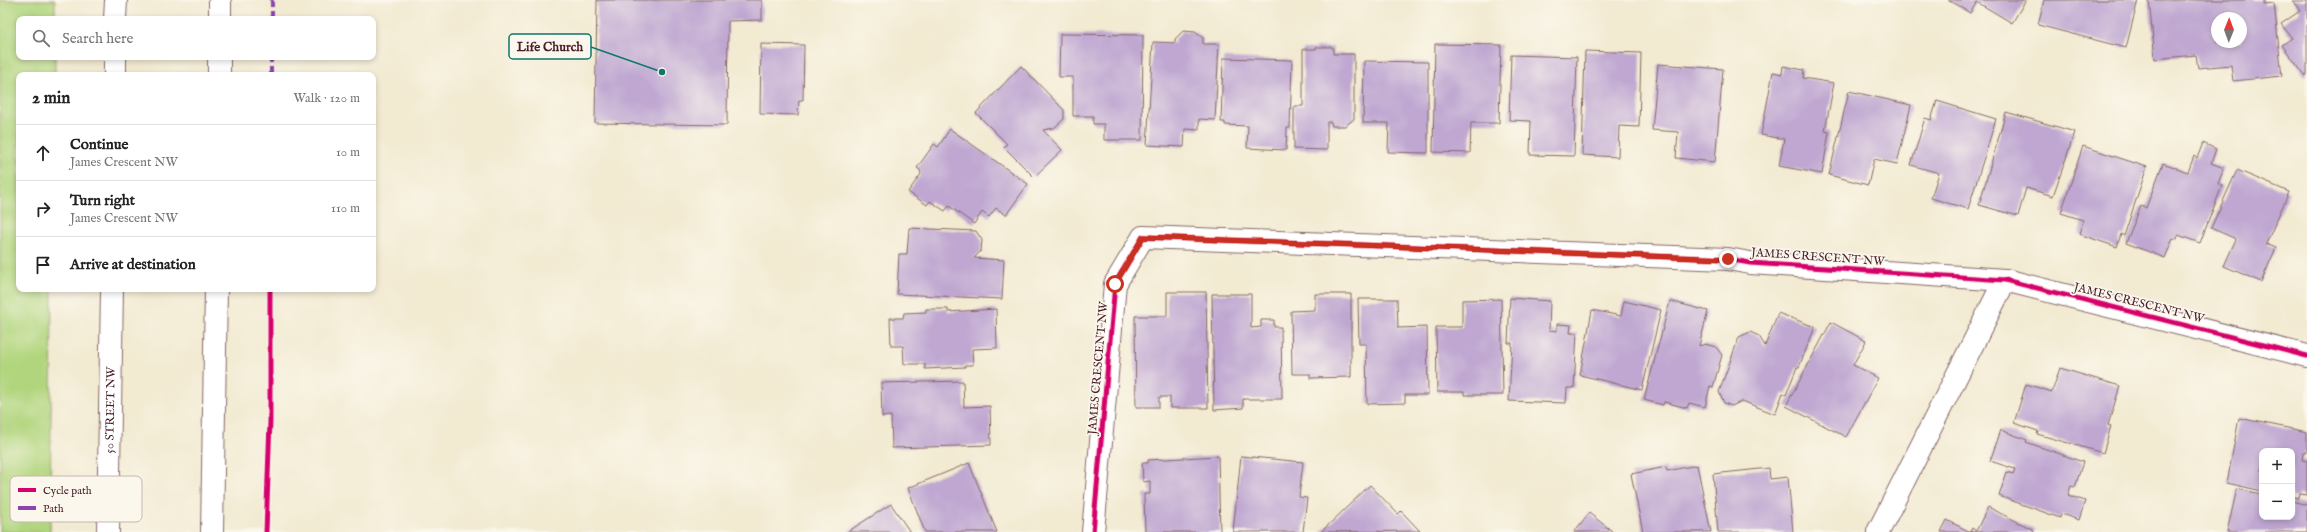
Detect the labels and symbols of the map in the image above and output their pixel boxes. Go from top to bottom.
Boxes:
north arrow [2211,12,2247,48]
callout: Life Church [509,34,591,59]
text: Life Church [516,39,584,56]
street label: JAMES CRESCENT NW [1749,245,1886,270]
route end [1719,250,1737,268]
route start [1106,275,1124,293]
street label: JAMES CRESCENT NW [2070,279,2206,328]
street label: JAMES CRESCENT NW [1085,300,1112,437]
street label: 50 STREET NW [102,366,118,453]
legend [10,476,142,522]
text: Cycle path [43,484,92,498]
text: Path [43,502,64,516]

